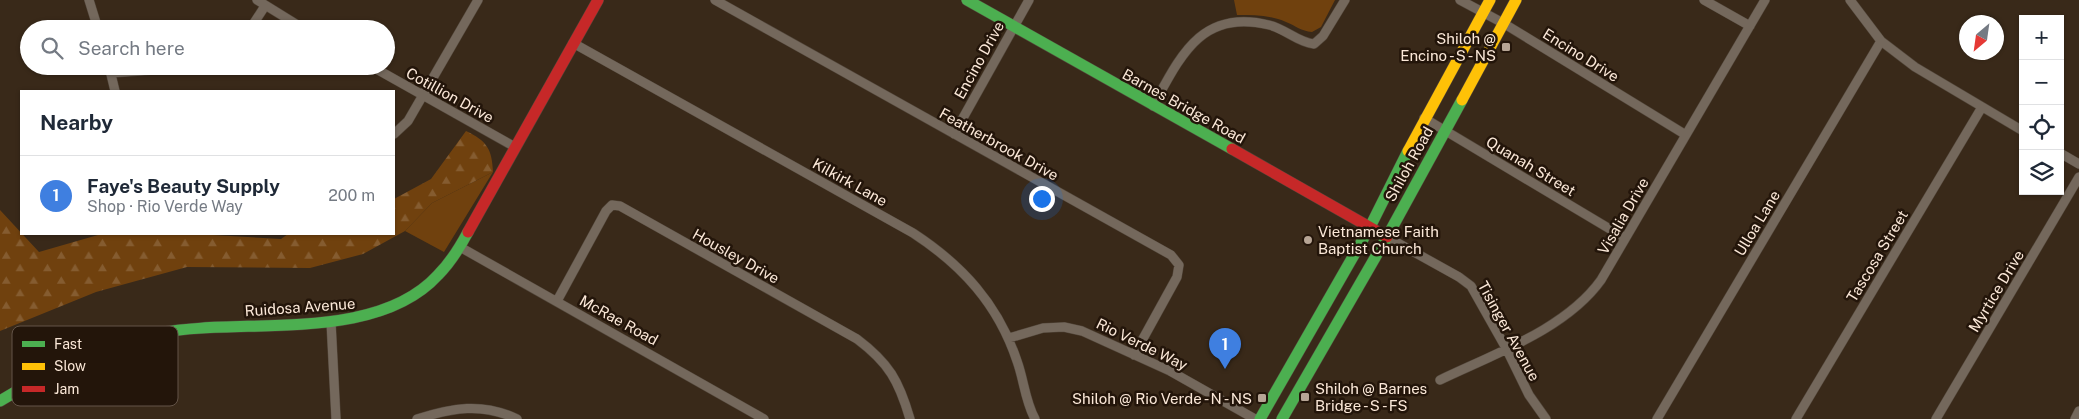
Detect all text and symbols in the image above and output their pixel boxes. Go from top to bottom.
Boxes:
north arrow [1959,15,2004,60]
map controls [2019,15,2064,195]
button: + [2019,15,2064,60]
street label: Encino Drive [951,18,1007,102]
search box [20,20,395,75]
street label: Encino Drive [1540,25,1622,85]
place label: Shiloh @ Encino - S - NS [1400,30,1496,64]
icon: search [38,34,66,62]
text: Search here [78,37,185,59]
marker: Shiloh @ Encino - S - NS [1500,41,1512,53]
button: − [2019,60,2064,105]
street label: Cotillion Drive [403,64,497,126]
street label: Barnes Bridge Road [1120,65,1248,147]
street label: Featherbrook Drive [936,104,1062,184]
button: locate [2019,105,2064,150]
text: Nearby [40,110,113,135]
street label: Shiloh Road [1381,124,1437,204]
street label: Quanah Street [1483,133,1579,199]
button: layers [2019,150,2064,195]
street label: Kilkirk Lane [810,155,890,209]
text: Faye's Beauty Supply [87,175,280,197]
street label: Visalia Drive [1594,175,1652,257]
text: 1 [53,186,59,205]
text: 200 m [328,186,375,205]
your location [1029,186,1055,212]
street label: Ulloa Lane [1731,187,1783,259]
text: Shop · Rio Verde Way [87,197,243,216]
street label: Tascosa Street [1843,207,1911,305]
place label: Vietnamese Faith Baptist Church [1318,223,1439,257]
street label: Housley Drive [690,225,782,287]
marker: Vietnamese Faith Baptist Church [1302,234,1314,246]
street label: Myrtice Drive [1965,247,2027,335]
street label: Tisinger Avenue [1475,278,1543,384]
street label: McRae Road [577,291,661,349]
street label: Ruidosa Avenue [244,295,356,319]
street label: Rio Verde Way [1094,315,1190,373]
legend [12,326,178,406]
pin: 1 [1209,328,1241,369]
text: Fast [54,336,82,352]
text: Slow [54,358,86,374]
place label: Shiloh @ Barnes Bridge - S - FS [1315,380,1427,414]
text: Jam [54,381,79,397]
place label: Shiloh @ Rio Verde - N - NS [1072,390,1252,407]
marker: Shiloh @ Barnes Bridge - S - FS [1299,391,1311,403]
marker: Shiloh @ Rio Verde - N - NS [1256,392,1268,404]

